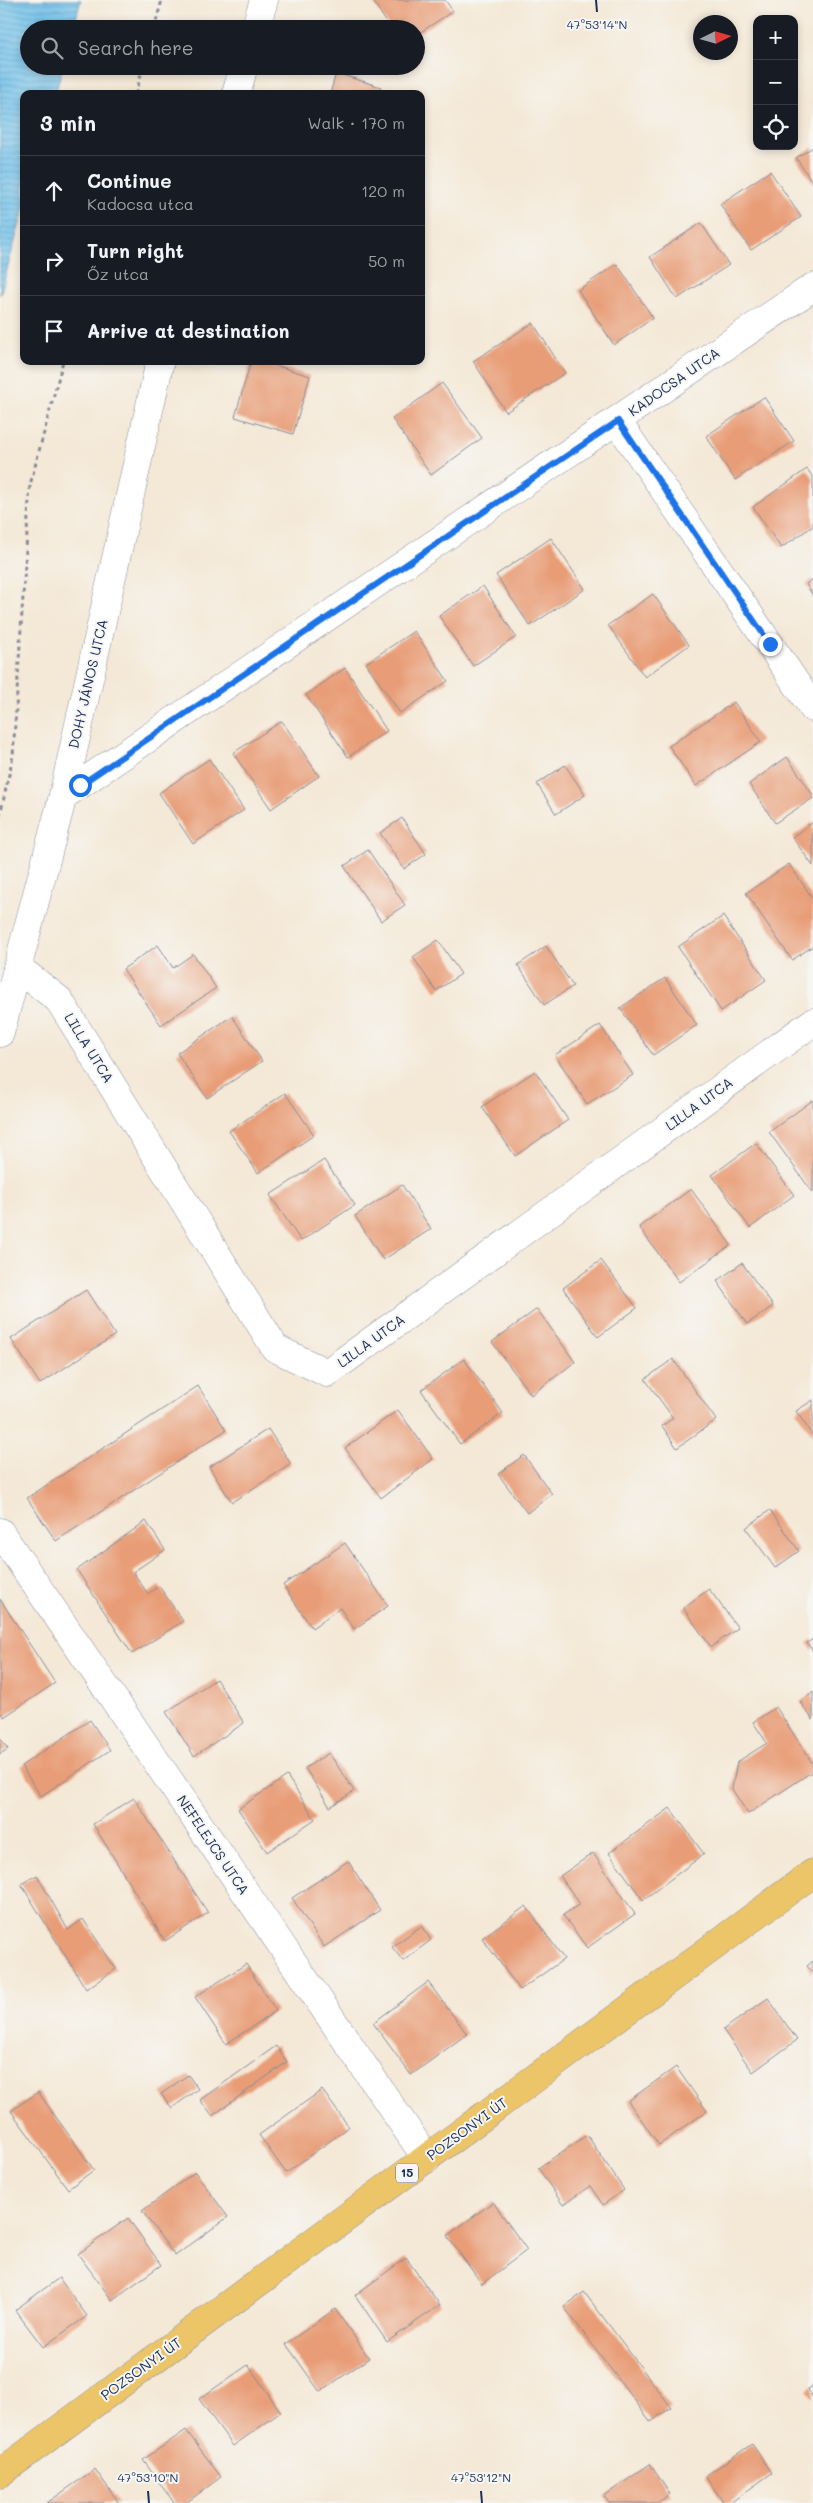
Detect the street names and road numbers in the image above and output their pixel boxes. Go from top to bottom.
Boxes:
street label: KADOCSA UTCA [624,343,723,420]
street label: DOHY JÁNOS UTCA [63,617,112,750]
street label: LILLA UTCA [60,1009,118,1086]
street label: LILLA UTCA [661,1073,736,1135]
street label: LILLA UTCA [333,1310,408,1372]
street label: NEFELEJCS UTCA [173,1791,254,1898]
street label: POZSONYI ÚT [423,2093,511,2164]
road number: 15 [396,2164,418,2182]
street label: POZSONYI ÚT [97,2333,185,2404]

